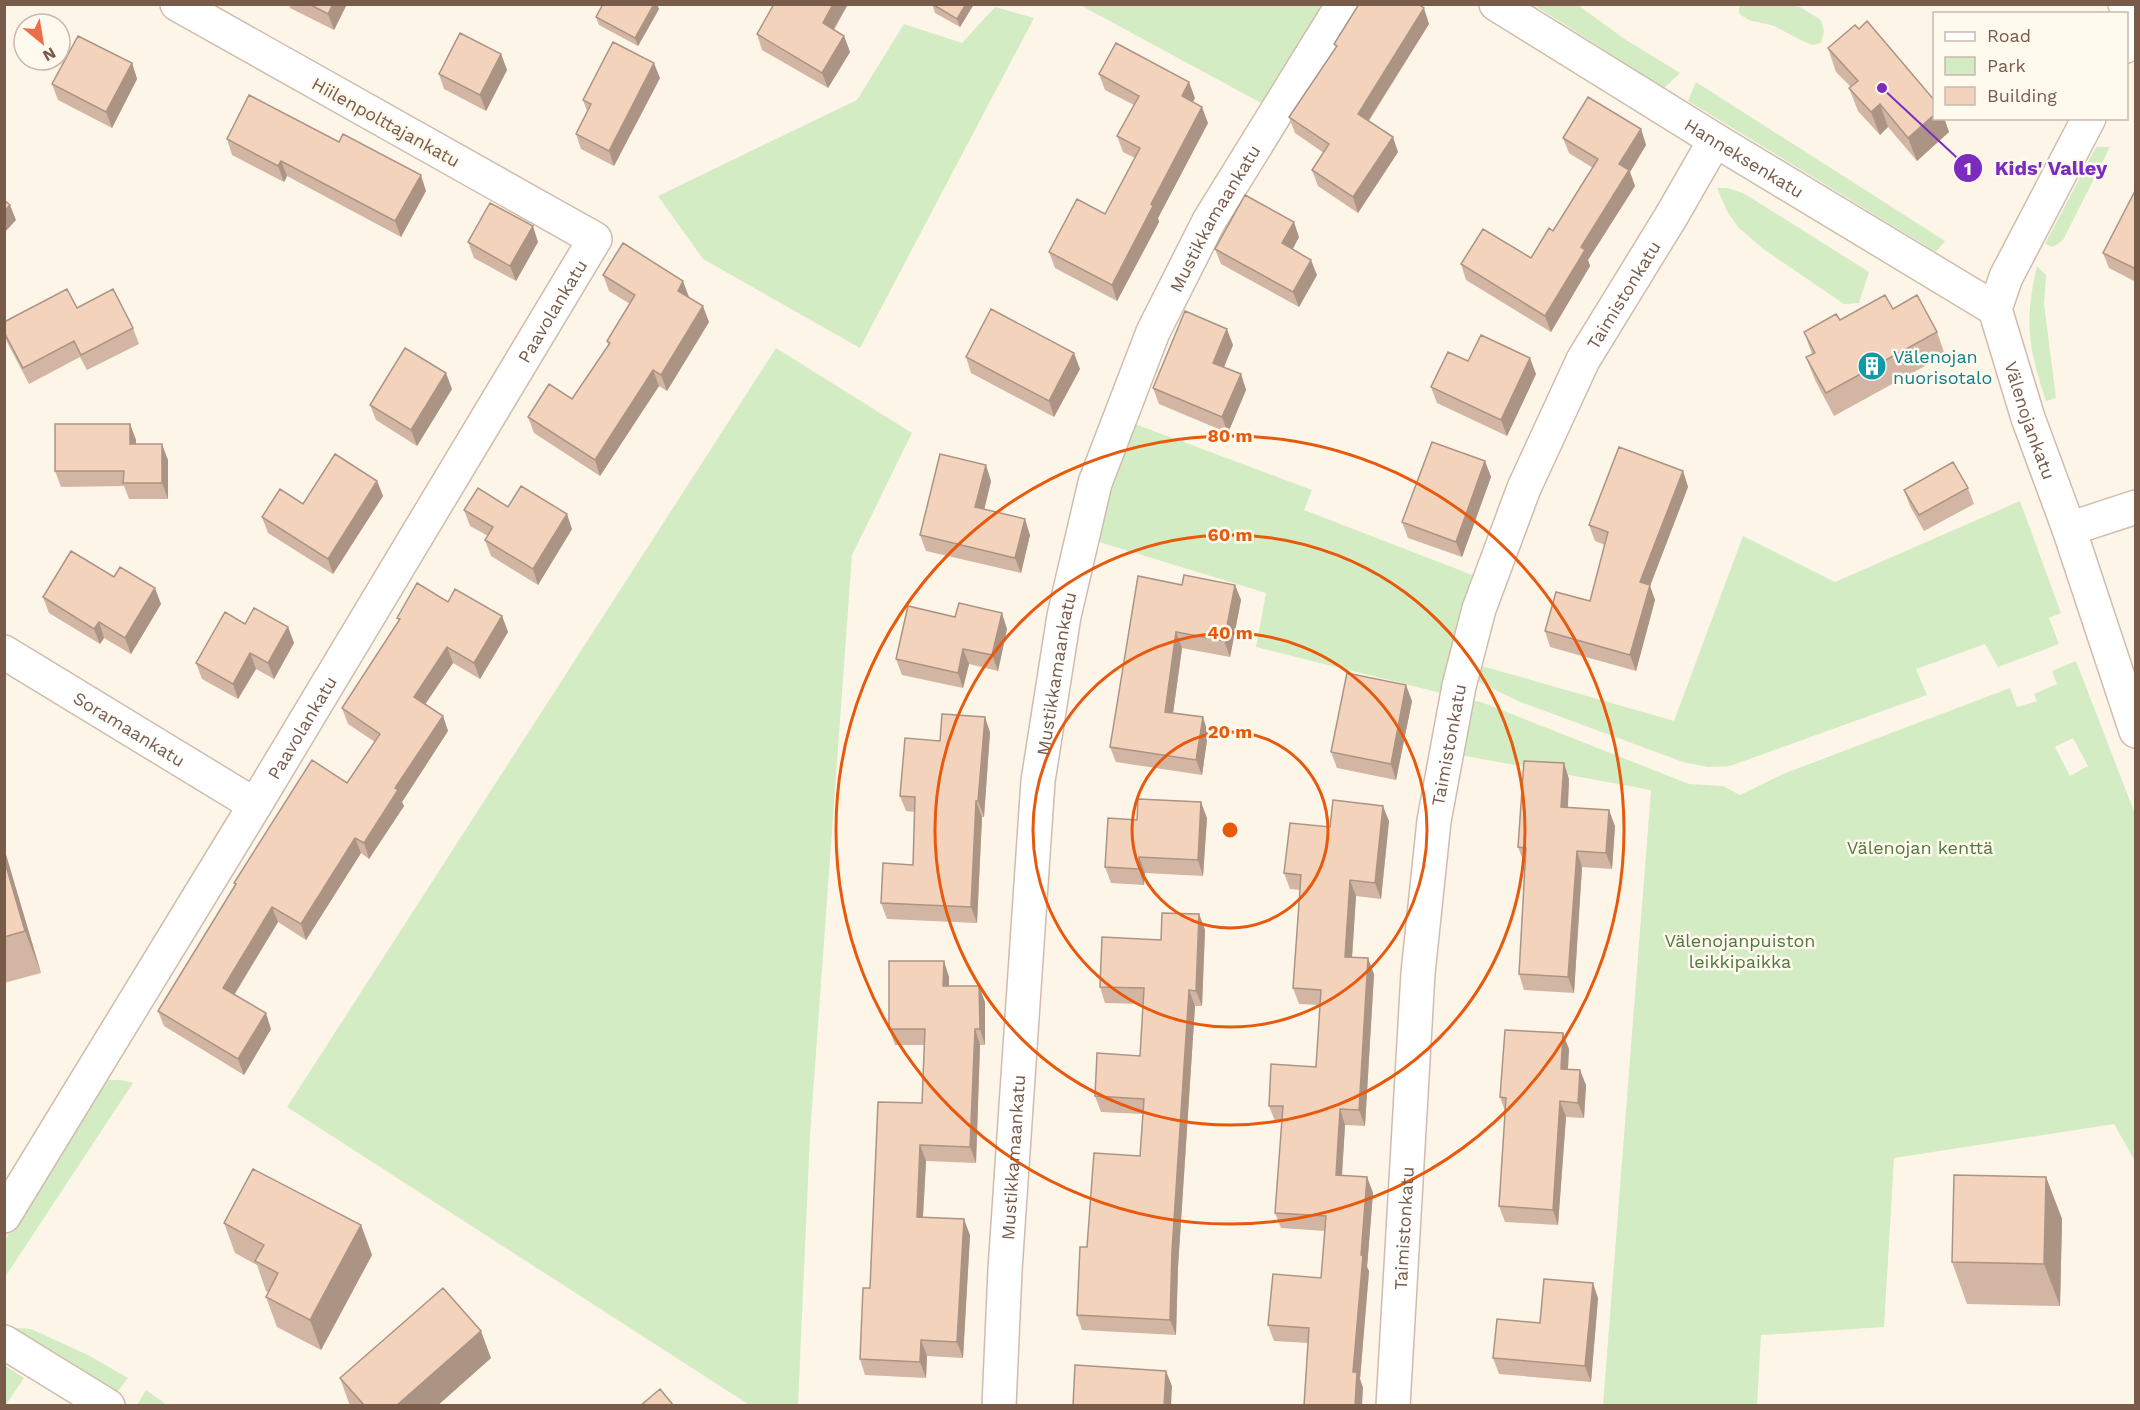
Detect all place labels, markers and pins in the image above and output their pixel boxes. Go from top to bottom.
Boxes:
callout: Kids' Valley [1953,149,2120,187]
place label: Välenojan nuorisotalo [1893,346,1992,388]
building icon: Välenojan nuorisotalo [1856,350,1888,382]
centre of rings [1220,820,1240,840]

